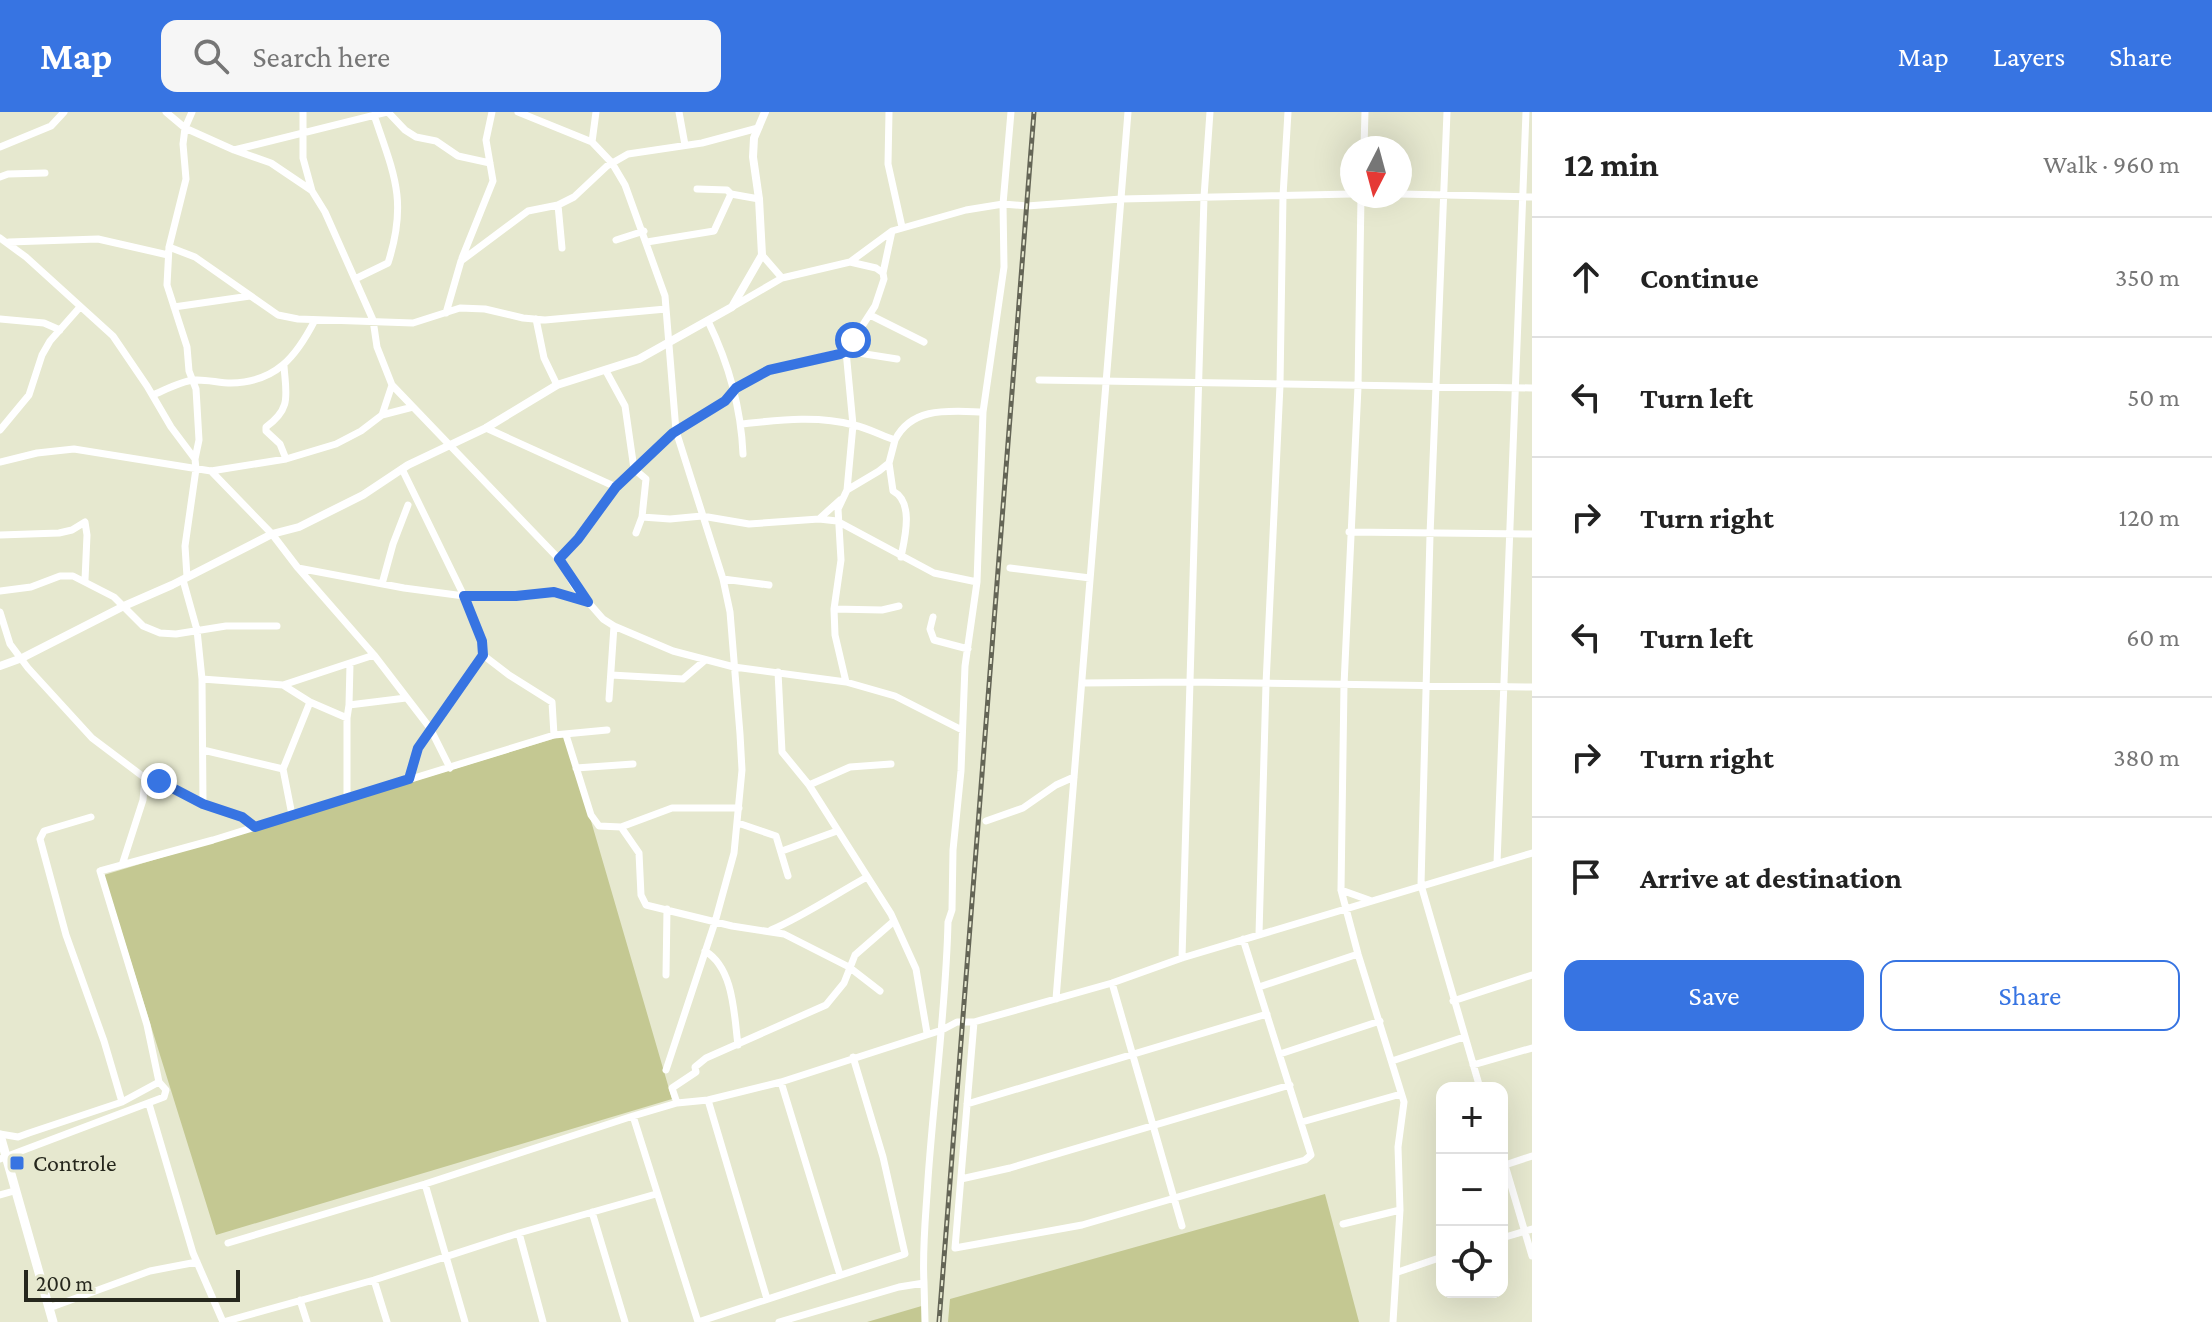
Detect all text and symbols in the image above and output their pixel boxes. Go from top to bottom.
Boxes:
search box [161,20,721,92]
icon: search [189,34,233,78]
text: Map [40,35,113,77]
text: Search here [253,40,390,73]
text: Map [1898,41,1949,72]
text: Layers [1993,41,2065,72]
text: Share [2109,41,2172,72]
north arrow [1340,136,1412,208]
text: 12 min [1564,146,1659,183]
text: Walk · 960 m [2043,150,2180,179]
icon: ahead [1564,255,1608,299]
text: Continue [1640,261,1759,294]
text: 350 m [2115,263,2180,292]
route start [835,322,871,358]
icon: left [1564,375,1608,419]
text: Turn left [1640,381,1753,414]
text: 50 m [2127,383,2180,412]
icon: right [1564,495,1608,539]
text: Turn right [1640,501,1774,534]
text: 120 m [2119,503,2180,532]
icon: left [1564,615,1608,659]
text: Turn left [1640,621,1753,654]
text: 60 m [2126,623,2180,652]
icon: right [1564,735,1608,779]
text: Turn right [1640,741,1774,774]
text: 380 m [2113,743,2180,772]
route end [141,763,177,799]
icon: arrive [1564,855,1608,899]
text: Arrive at destination [1640,861,1902,894]
button: Save [1564,960,1864,1031]
button: Share [1880,960,2180,1031]
map controls [1436,1082,1508,1298]
button: + [1436,1082,1508,1154]
place label: Controle [33,1149,117,1176]
marker: Controle [8,1154,26,1172]
button: − [1436,1154,1508,1226]
button: locate [1436,1226,1508,1298]
scale bar [24,1266,240,1302]
text: 200 m [36,1271,93,1296]

